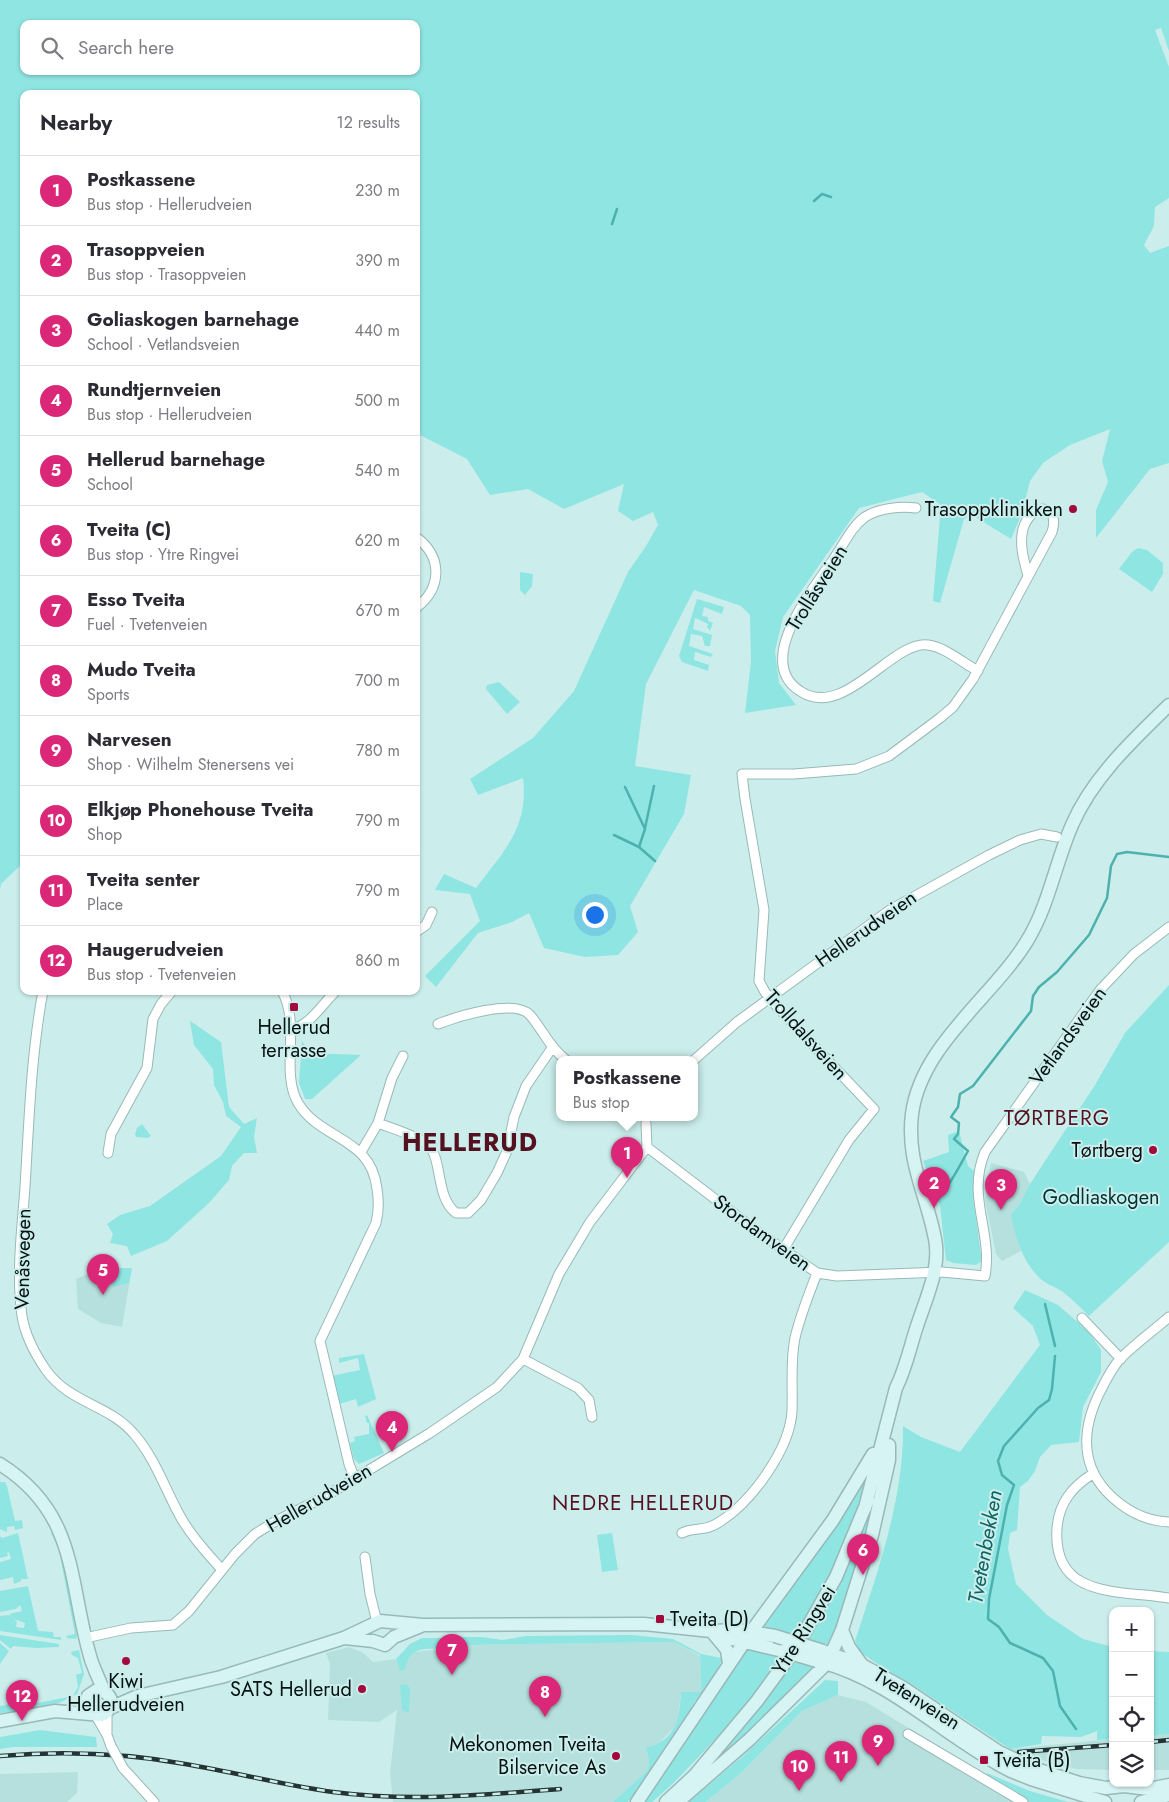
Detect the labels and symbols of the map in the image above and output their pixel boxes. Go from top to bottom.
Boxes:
place label: Trasoppklinikken [925,495,1063,524]
marker: Trasoppklinikken [1067,503,1079,515]
street label: Trollåsveien [779,539,855,637]
street label: Hellerudveien [809,883,923,975]
your location [582,902,608,928]
street label: Vetlandsveien [1022,981,1114,1091]
street label: Trolldalsveien [757,983,855,1087]
marker: Hellerud terrasse [288,1001,300,1013]
place label: Hellerud terrasse [258,1013,330,1065]
district label: TØRTBERG [1004,1103,1110,1133]
district label: HELLERUD [402,1124,538,1160]
place label: Tørtberg [1071,1136,1143,1165]
pin: 1 [611,1137,643,1178]
marker: Tørtberg [1147,1144,1159,1156]
pin: 2 [918,1167,950,1208]
pin: 3 [985,1169,1017,1210]
park label: Godliaskogen [1043,1183,1159,1212]
street label: Stordamveien [707,1188,817,1278]
street label: Venåsvegen [8,1208,38,1310]
pin: 5 [87,1254,119,1295]
pin: 4 [376,1411,408,1452]
street label: Hellerudveien [261,1456,377,1540]
district label: NEDRE HELLERUD [552,1488,734,1518]
water label: Tvetenbekken [960,1488,1010,1606]
pin: 6 [847,1534,879,1575]
street label: Ytre Ringvei [765,1579,843,1681]
place label: Tveita (D) [670,1605,749,1634]
marker: Tveita (D) [654,1613,666,1625]
pin: 7 [436,1634,468,1675]
marker: Kiwi Hellerudveien [120,1655,132,1667]
street label: Tvetenveien [868,1661,966,1737]
place label: Kiwi Hellerudveien [67,1667,185,1719]
place label: SATS Hellerud [230,1675,352,1704]
pin: 8 [529,1676,561,1717]
pin: 12 [6,1680,38,1721]
marker: SATS Hellerud [356,1683,368,1695]
pin: 9 [862,1725,894,1766]
place label: Mekonomen Tveita Bilservice As [449,1730,606,1782]
pin: 11 [825,1741,857,1782]
place label: Tveita (B) [994,1746,1071,1775]
marker: Mekonomen Tveita Bilservice As [610,1750,622,1762]
pin: 10 [783,1750,815,1791]
marker: Tveita (B) [978,1754,990,1766]

